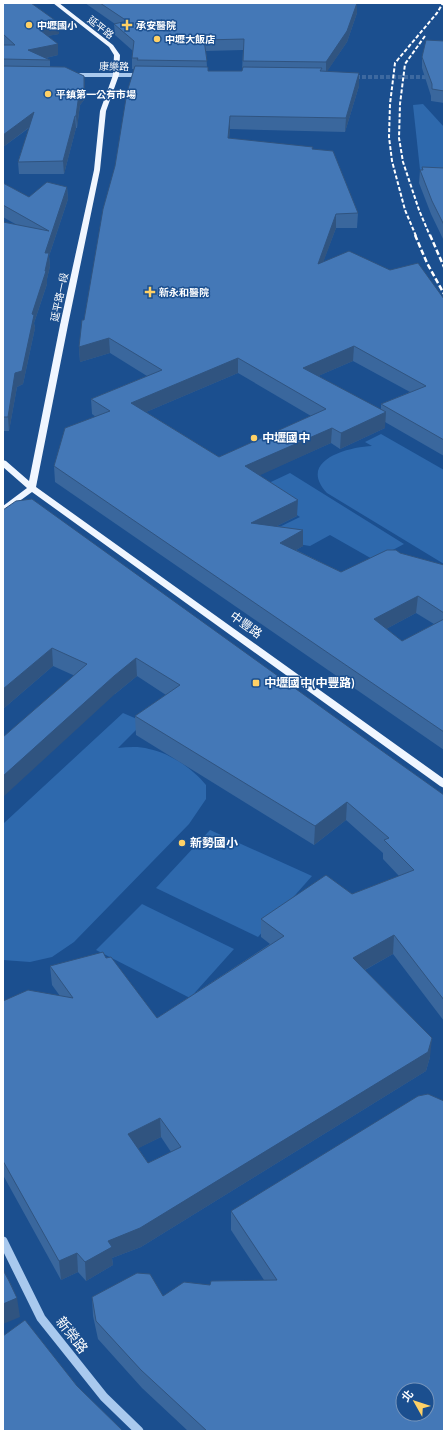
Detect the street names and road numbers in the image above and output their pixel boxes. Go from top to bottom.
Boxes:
street label: 延平路 [85,13,117,41]
street label: 康樂路 [99,60,129,72]
street label: 延平路一段 [48,271,70,323]
street label: 中豐路 [227,608,265,641]
street label: 新榮路 [53,1313,92,1356]

